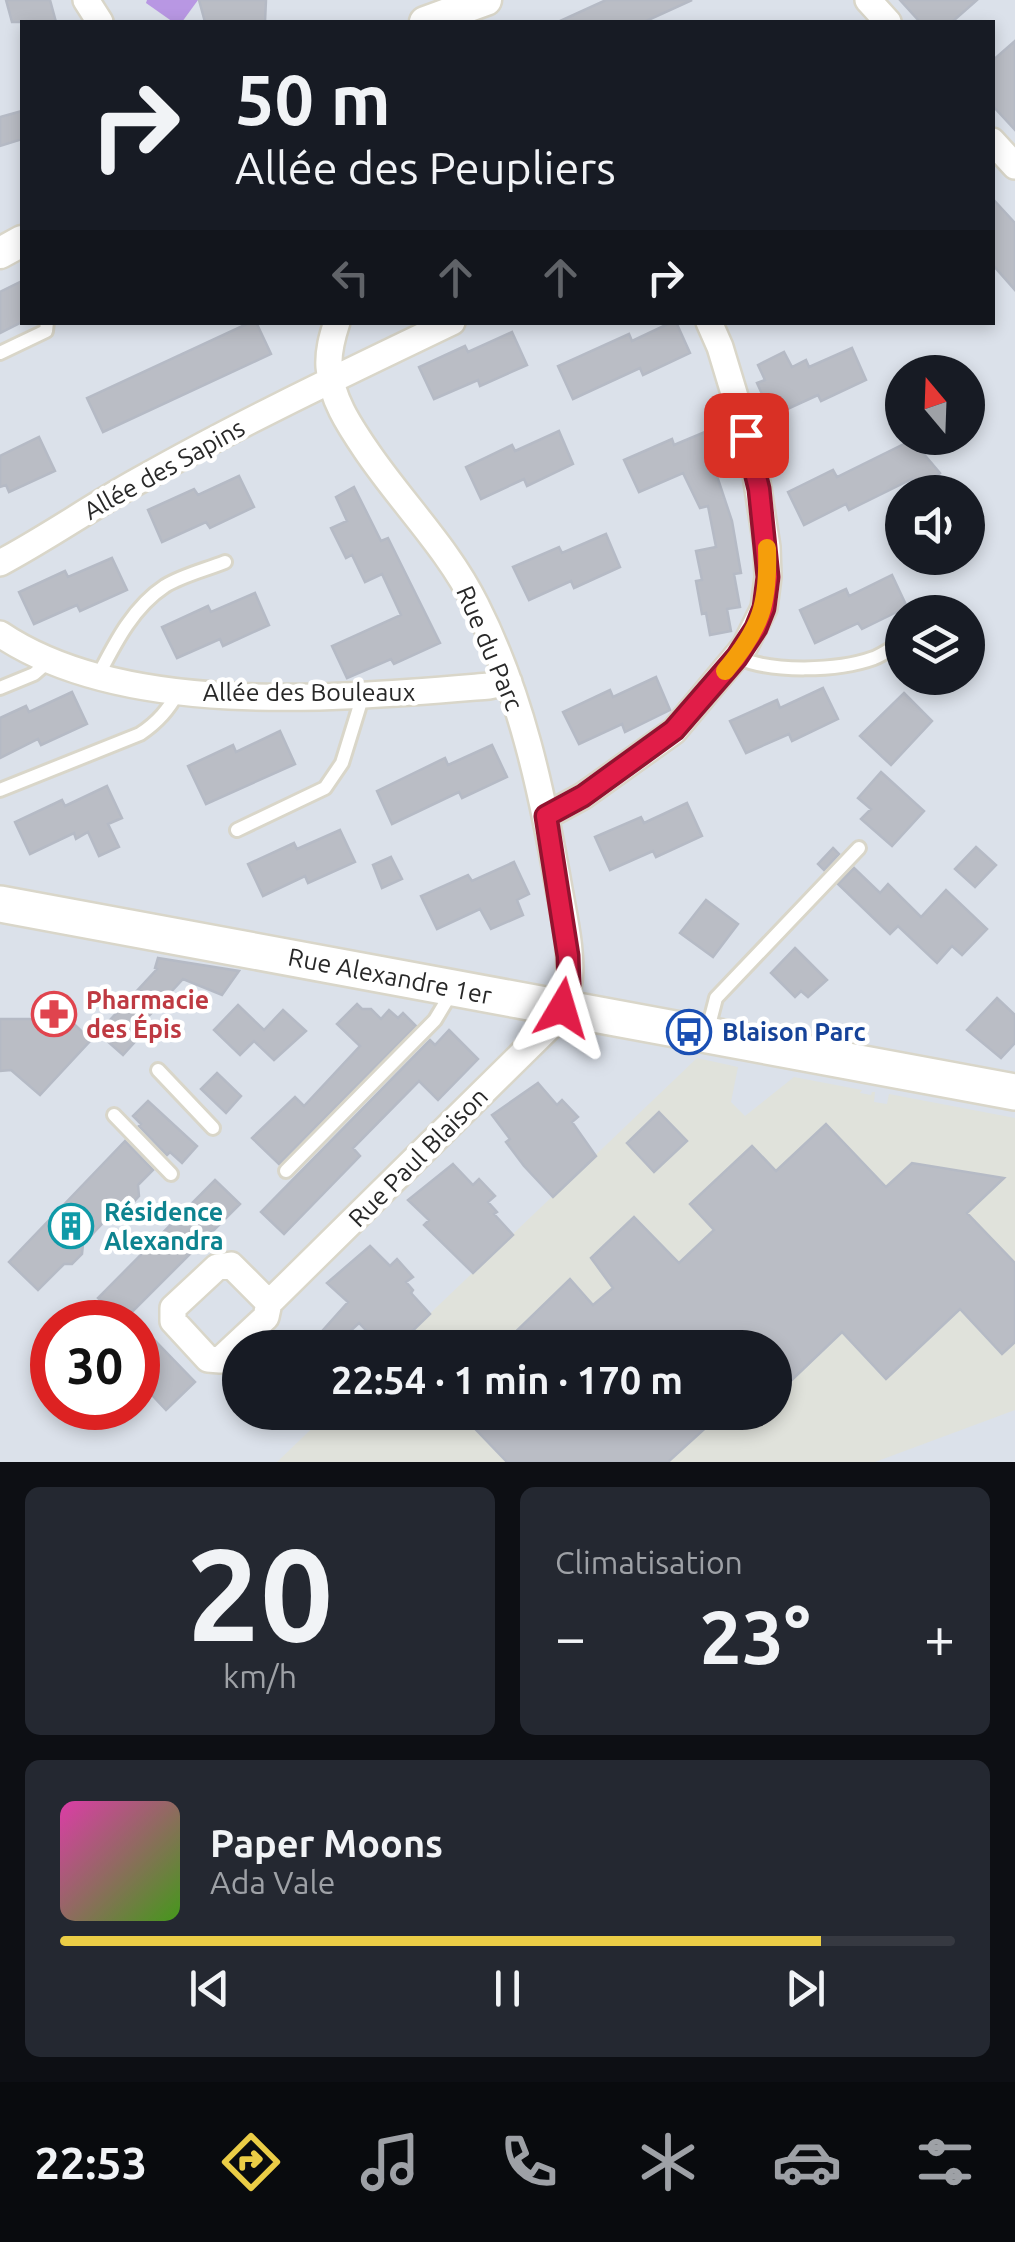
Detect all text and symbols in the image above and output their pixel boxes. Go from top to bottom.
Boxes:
icon: right [70,60,200,190]
text: 50 m [235,60,391,138]
text: Allée des Peupliers [235,142,616,193]
icon: left [323,250,378,305]
icon: ahead [428,250,483,305]
icon: ahead [533,250,588,305]
icon: right [638,250,693,305]
north arrow [885,355,985,455]
map controls [885,355,985,695]
pin [704,393,789,478]
icon: arrive [719,408,774,463]
street label: Allée des Sapins [79,413,249,525]
button: sound [885,475,985,575]
street label: Rue du Parc [451,581,529,715]
button: layers [885,595,985,695]
street label: Allée des Bouleaux [203,678,415,706]
street label: Rue Alexandre 1er [286,943,495,1010]
position arrow [510,956,614,1060]
place label: Pharmacie des Épis [86,986,209,1043]
pharmacy icon: Pharmacie des Épis [31,991,77,1037]
bus stop icon: Blaison Parc [666,1009,712,1055]
place label: Blaison Parc [722,1018,866,1046]
street label: Rue Paul Blaison [343,1082,493,1232]
place label: Résidence Alexandra [104,1198,223,1255]
building icon: Résidence Alexandra [48,1203,94,1249]
speed limit sign: 30 [30,1300,160,1430]
text: 22:54 · 1 min · 170 m [331,1359,683,1401]
text: 20 [187,1520,333,1666]
text: Climatisation [555,1544,743,1580]
text: 23° [699,1594,811,1678]
text: − [555,1606,586,1667]
text: + [924,1606,955,1667]
text: km/h [223,1658,297,1694]
text: Paper Moons [210,1822,443,1864]
text: Ada Vale [210,1864,336,1900]
icon: previous [182,1961,237,2016]
icon: pause [480,1961,535,2016]
icon: next [778,1961,833,2016]
icon: directions [216,2127,286,2197]
icon: music [355,2127,425,2197]
icon: phone [494,2127,564,2197]
icon: climate [633,2127,703,2197]
icon: car [772,2127,842,2197]
icon: filters [910,2127,980,2197]
text: 22:53 [34,2137,147,2188]

